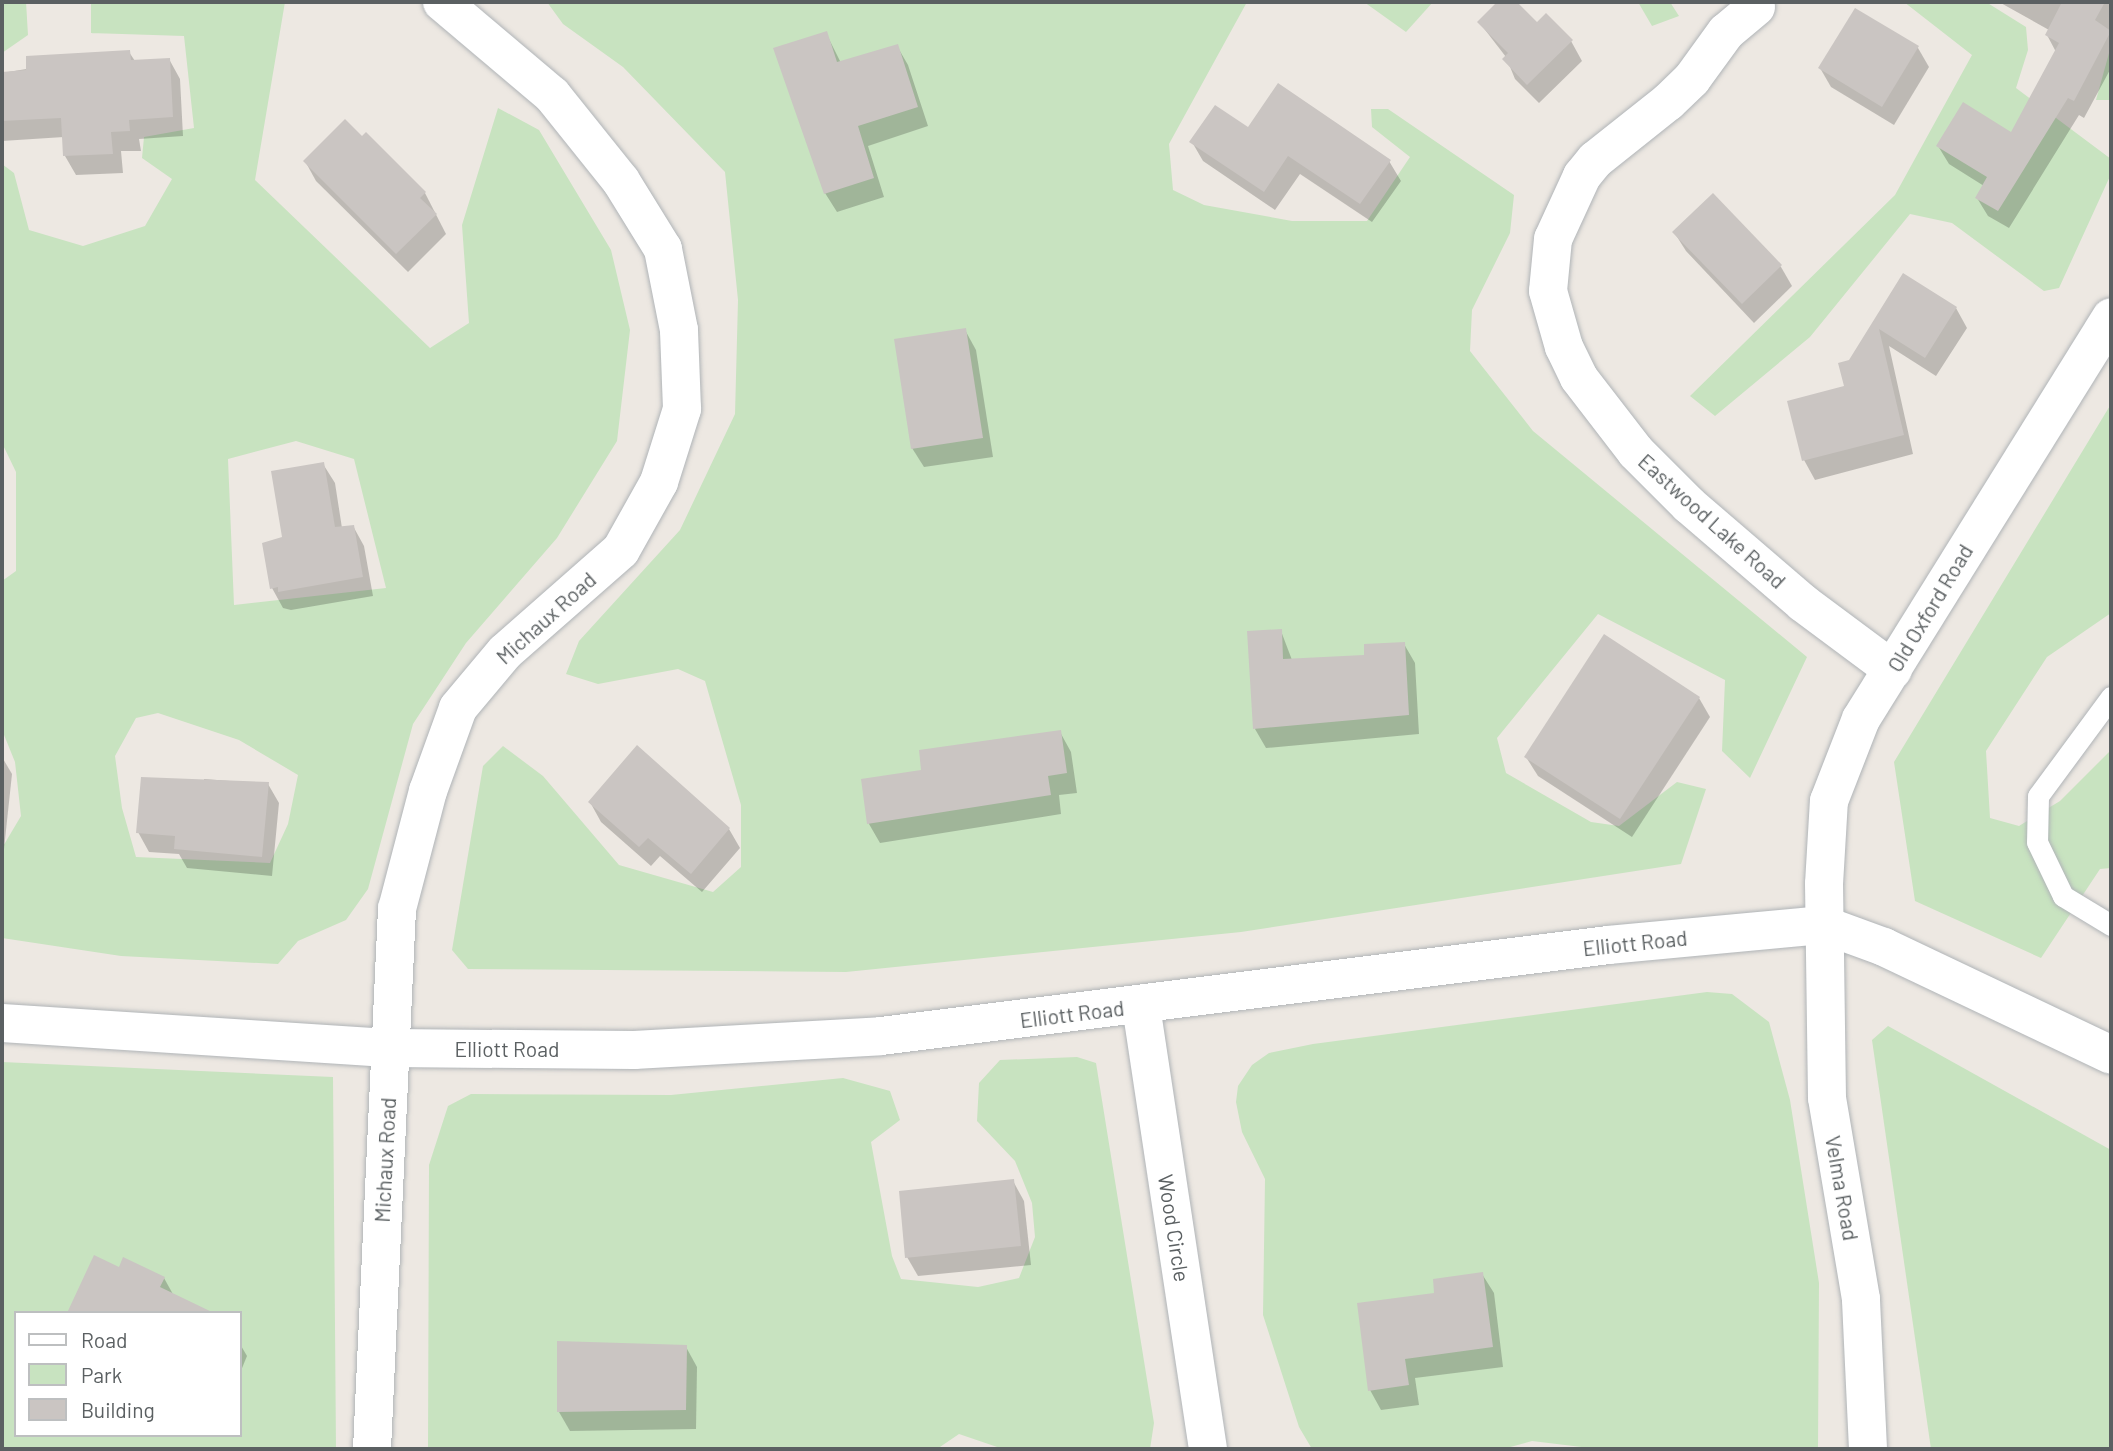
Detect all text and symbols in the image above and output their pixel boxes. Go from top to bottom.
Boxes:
street label: Eastwood Lake Road [1633,448,1791,594]
street label: Old Oxford Road [1882,540,1978,676]
street label: Michaux Road [491,567,601,669]
street label: Elliott Road [1581,925,1689,961]
street label: Elliott Road [1018,995,1126,1033]
street label: Elliott Road [455,1036,559,1062]
street label: Michaux Road [369,1097,401,1223]
street label: Velma Road [1820,1134,1864,1242]
street label: Wood Circle [1153,1172,1195,1284]
legend [14,1311,242,1437]
text: Road [81,1327,127,1352]
text: Park [81,1362,122,1387]
text: Building [81,1397,155,1422]

